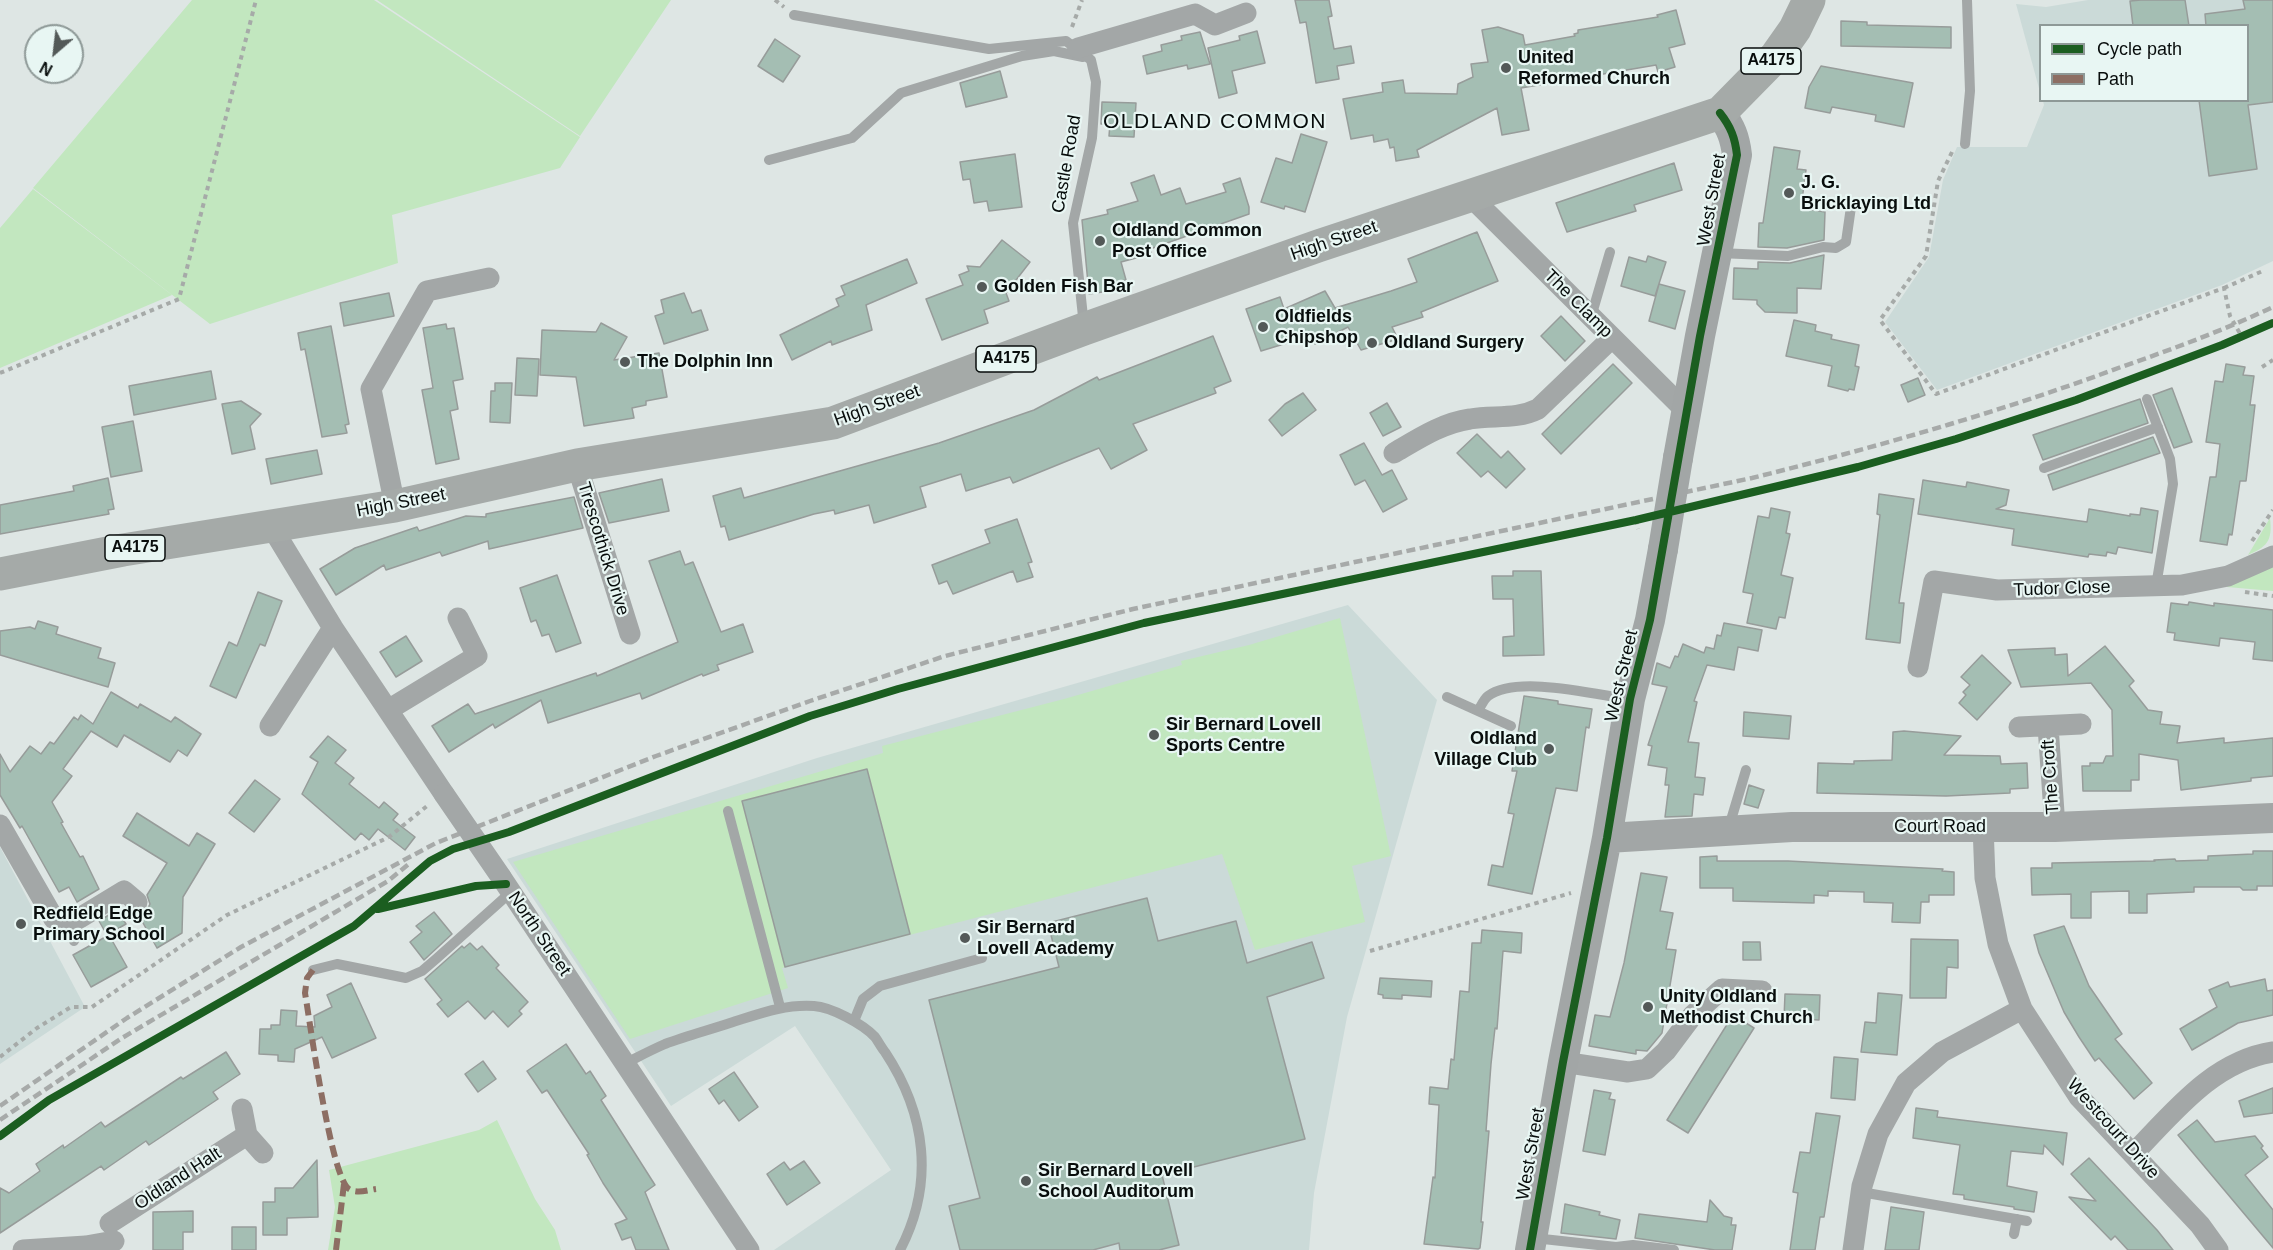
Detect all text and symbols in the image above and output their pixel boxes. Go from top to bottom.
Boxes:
north arrow [24,24,84,84]
legend [2039,24,2249,102]
text: Cycle path [2097,39,2182,59]
place label: United Reformed Church [1518,47,1670,90]
road number: A4175 [1741,48,1801,74]
text: N [37,58,55,79]
marker: United Reformed Church [1499,61,1513,75]
text: Path [2097,69,2134,89]
district label: OLDLAND COMMON [1103,109,1327,135]
street label: Castle Road [1048,113,1086,215]
street label: West Street [1693,152,1731,248]
place label: J. G. Bricklaying Ltd [1801,172,1931,214]
marker: J. G. Bricklaying Ltd [1782,186,1796,200]
street label: High Street [1288,216,1380,266]
place label: Oldland Common Post Office [1112,220,1262,262]
marker: Oldland Common Post Office [1093,234,1107,248]
street label: The Clamp [1539,265,1617,343]
place label: Golden Fish Bar [994,276,1133,298]
marker: Golden Fish Bar [975,280,989,294]
place label: Oldfields Chipshop [1275,306,1358,348]
marker: Oldfields Chipshop [1256,320,1270,334]
place label: Oldland Surgery [1384,332,1524,354]
marker: Oldland Surgery [1365,336,1379,350]
road number: A4175 [976,346,1036,372]
place label: The Dolphin Inn [637,351,773,373]
marker: The Dolphin Inn [618,355,632,369]
street label: High Street [831,380,923,432]
street label: Trescothick Drive [572,480,634,618]
street label: High Street [355,484,447,522]
road number: A4175 [105,535,165,561]
street label: Tudor Close [2013,577,2111,601]
street label: West Street [1601,628,1643,724]
place label: Sir Bernard Lovell Sports Centre [1166,714,1321,756]
marker: Sir Bernard Lovell Sports Centre [1147,728,1161,742]
place label: Oldland Village Club [1434,728,1537,771]
street label: The Croft [2038,739,2064,815]
marker: Oldland Village Club [1542,742,1556,756]
street label: Court Road [1894,816,1986,838]
street label: North Street [503,888,575,980]
place label: Redfield Edge Primary School [33,903,165,946]
marker: Redfield Edge Primary School [14,917,28,931]
place label: Sir Bernard Lovell Academy [977,917,1114,960]
marker: Sir Bernard Lovell Academy [958,931,972,945]
place label: Unity Oldland Methodist Church [1660,986,1813,1028]
marker: Unity Oldland Methodist Church [1641,1000,1655,1014]
street label: Westcourt Drive [2062,1074,2164,1184]
street label: West Street [1512,1106,1550,1202]
street label: Oldland Halt [131,1143,225,1215]
place label: Sir Bernard Lovell School Auditorum [1038,1160,1194,1202]
marker: Sir Bernard Lovell School Auditorum [1019,1174,1033,1188]

